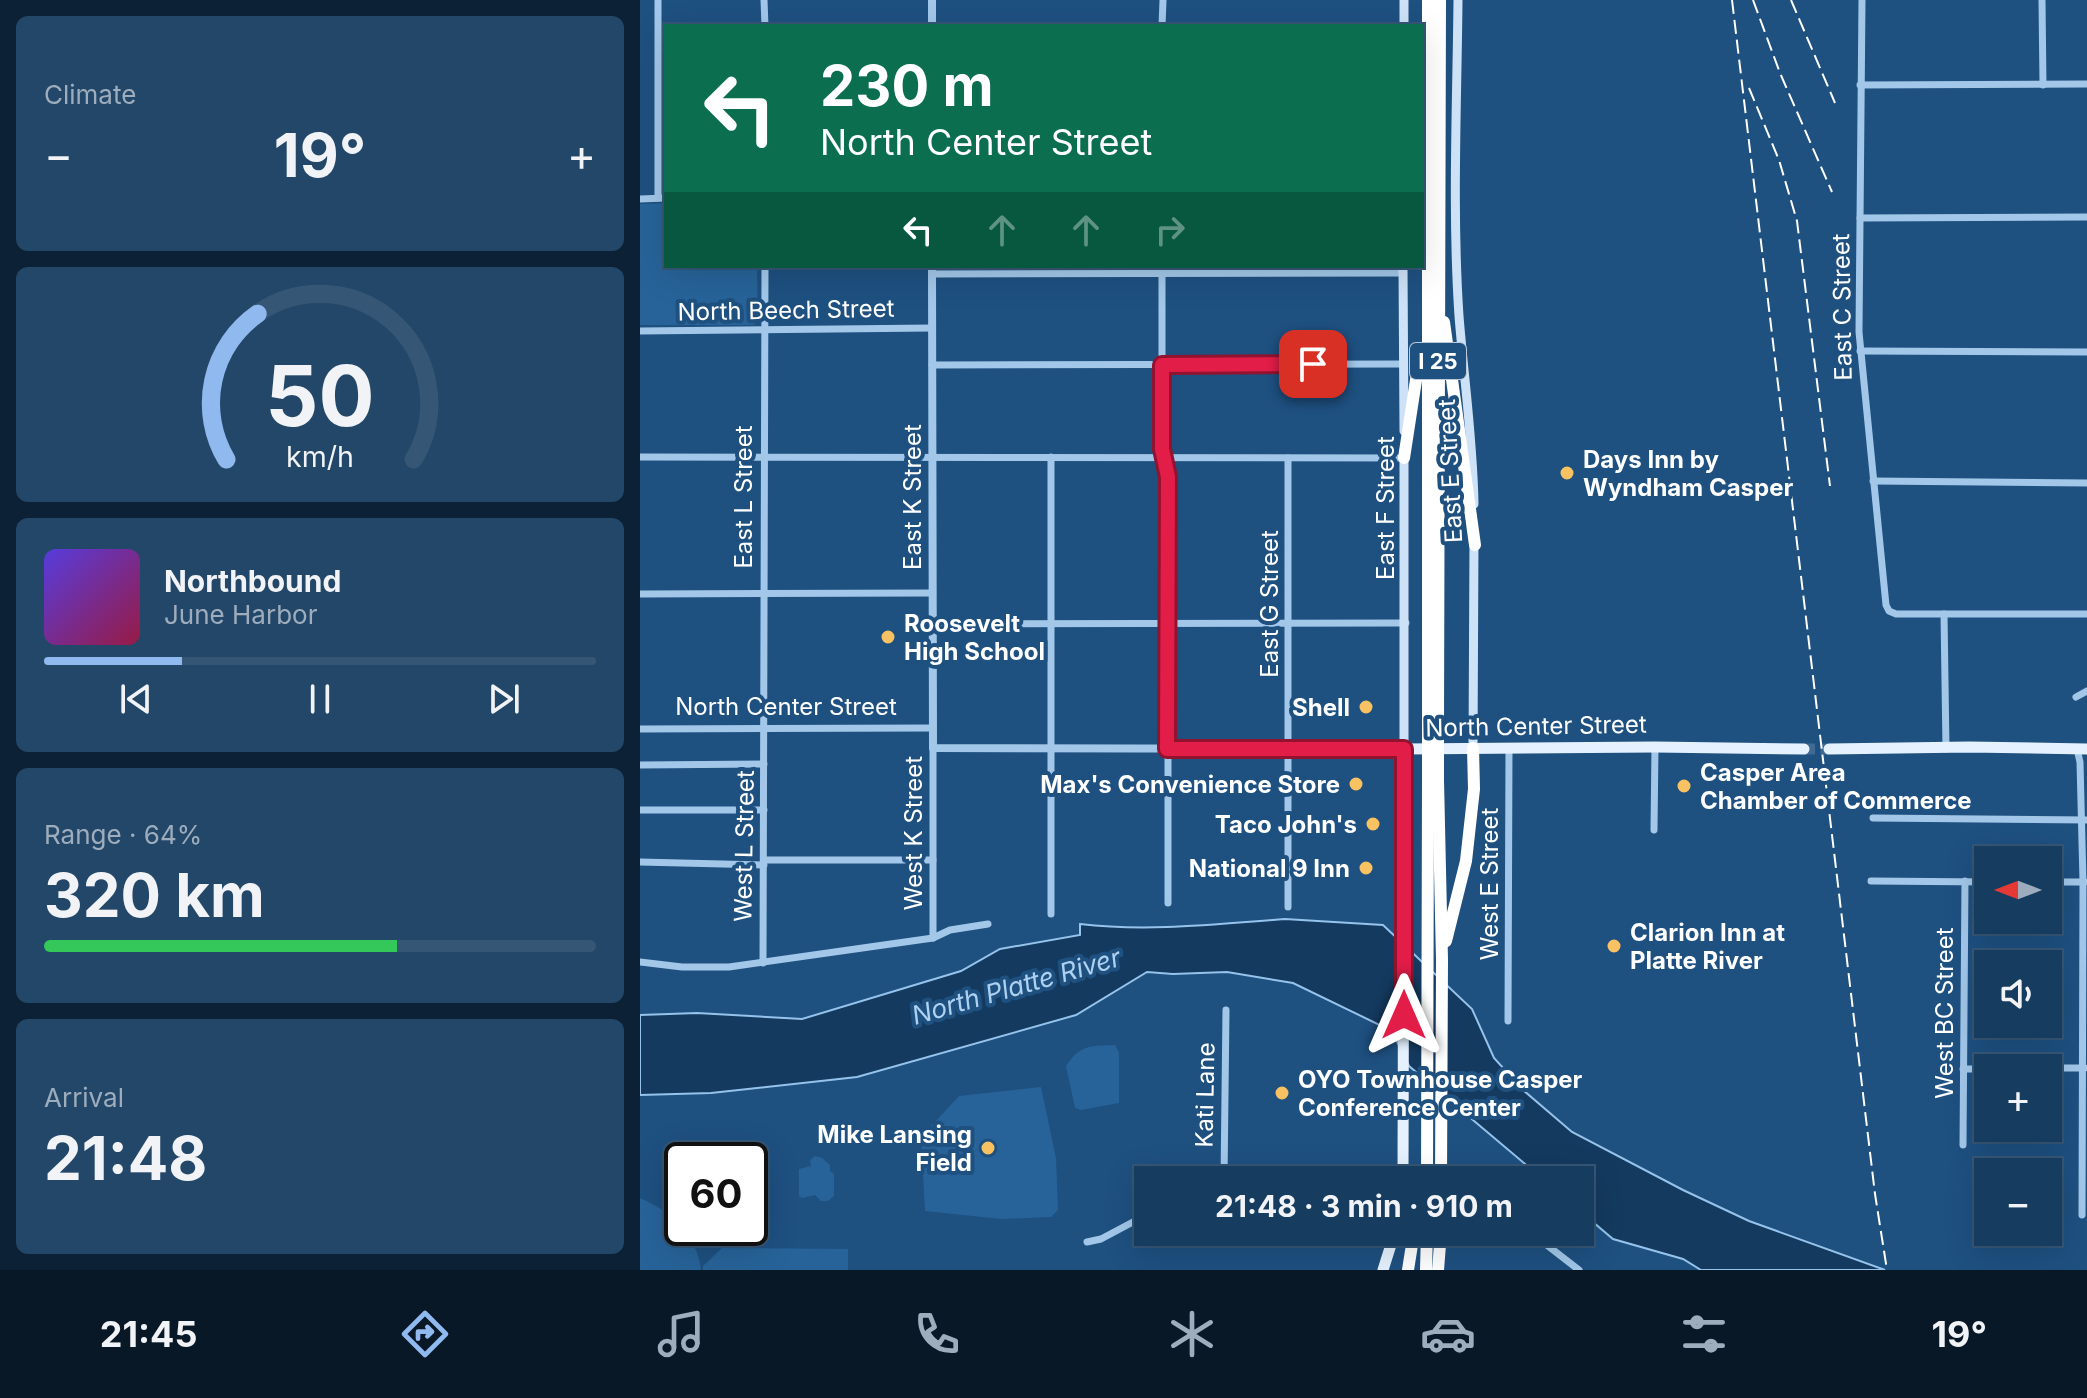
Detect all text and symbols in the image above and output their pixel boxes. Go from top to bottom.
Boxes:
text: 230 m [820,52,994,120]
icon: left [688,56,792,160]
text: Climate [44,79,136,110]
text: 19° [274,119,366,191]
text: North Center Street [820,120,1152,164]
text: − [44,128,73,182]
text: + [567,128,596,182]
icon: left [896,208,940,252]
icon: ahead [980,208,1024,252]
icon: ahead [1064,208,1108,252]
icon: right [1148,208,1192,252]
street label: East C Street [1826,233,1858,381]
street label: North Beech Street [677,294,895,326]
pin [1279,330,1347,398]
icon: arrive [1291,342,1335,386]
road number: I 25 [1410,343,1466,379]
text: 50 [265,345,375,446]
street label: East E Street [1432,398,1468,544]
street label: East K Street [898,424,927,570]
street label: East L Street [729,425,758,569]
street label: East F Street [1371,436,1400,580]
text: km/h [286,439,354,474]
place label: Days Inn by Wyndham Casper [1583,445,1793,502]
marker: Days Inn by Wyndham Casper [1558,464,1576,482]
street label: East G Street [1255,530,1284,678]
text: Northbound [164,563,341,599]
text: June Harbor [164,599,317,630]
place label: Roosevelt High School [904,609,1045,666]
marker: Roosevelt High School [879,628,897,646]
icon: previous [114,677,158,721]
icon: pause [298,677,342,721]
icon: next [482,677,526,721]
street label: North Center Street [675,692,897,721]
place label: Shell [1292,693,1350,722]
marker: Shell [1357,698,1375,716]
street label: North Center Street [1425,710,1647,742]
street label: West K Street [899,756,928,910]
place label: Casper Area Chamber of Commerce [1700,758,1972,815]
street label: West L Street [728,770,760,922]
place label: Max's Convenience Store [1040,770,1340,799]
marker: Max's Convenience Store [1347,775,1365,793]
marker: Casper Area Chamber of Commerce [1675,777,1693,795]
street label: West E Street [1475,808,1504,960]
place label: Taco John's [1215,810,1357,839]
marker: Taco John's [1364,815,1382,833]
text: Range · 64% [44,819,202,850]
north arrow [1974,846,2062,934]
map controls [1974,846,2062,1246]
place label: National 9 Inn [1189,854,1350,883]
text: 320 km [44,859,265,931]
marker: National 9 Inn [1357,859,1375,877]
place label: Clarion Inn at Platte River [1630,918,1785,975]
street label: West BC Street [1930,927,1959,1099]
marker: Clarion Inn at Platte River [1605,937,1623,955]
water label: North Platte River [908,941,1125,1031]
button: sound [1974,950,2062,1038]
position arrow [1362,973,1446,1057]
street label: Kati Lane [1190,1042,1220,1148]
button: + [1974,1054,2062,1142]
place label: OYO Townhouse Casper Conference Center [1298,1065,1583,1122]
text: Arrival [44,1082,124,1113]
marker: OYO Townhouse Casper Conference Center [1273,1084,1291,1102]
place label: Mike Lansing Field [817,1120,972,1177]
text: 21:48 [44,1122,207,1194]
marker: Mike Lansing Field [979,1139,997,1157]
speed limit sign: 60 [664,1142,768,1246]
button: − [1974,1158,2062,1246]
text: 21:48 · 3 min · 910 m [1215,1188,1513,1224]
icon: directions [397,1306,453,1362]
icon: music [653,1306,709,1362]
icon: phone [909,1306,965,1362]
icon: climate [1164,1306,1220,1362]
icon: car [1420,1306,1476,1362]
icon: filters [1676,1306,1732,1362]
text: 21:45 [100,1312,197,1356]
text: 19° [1932,1312,1987,1356]

